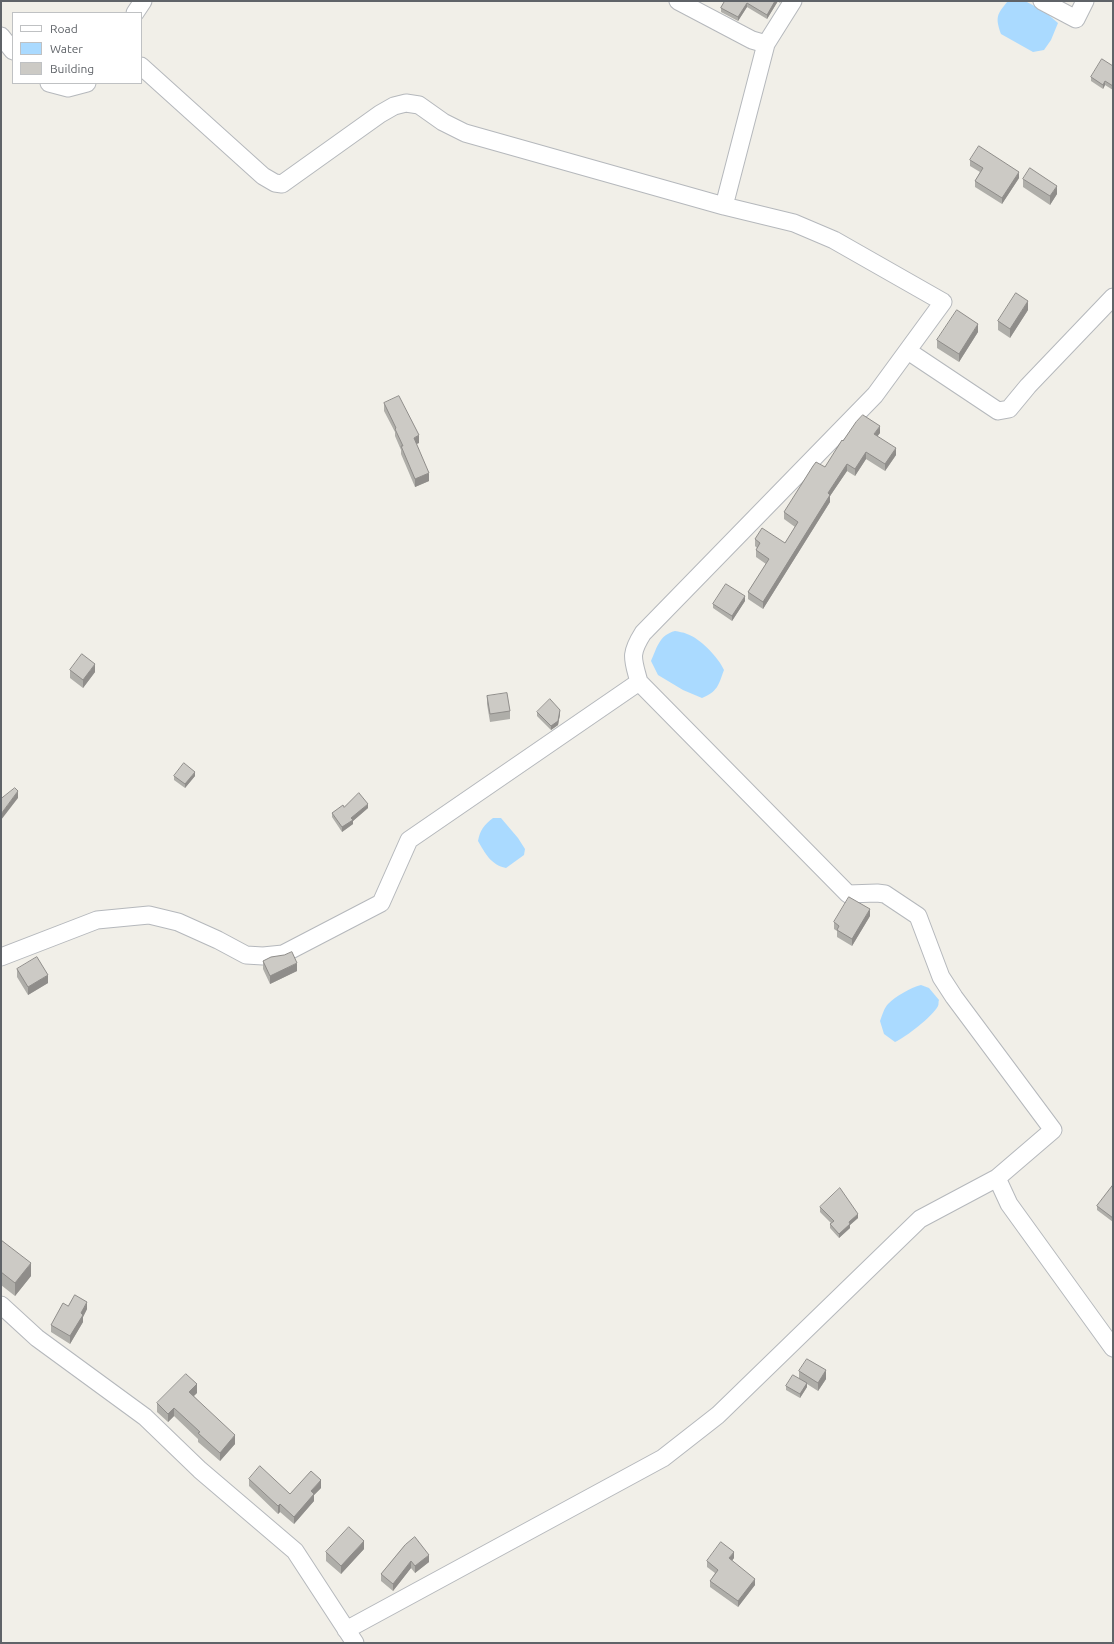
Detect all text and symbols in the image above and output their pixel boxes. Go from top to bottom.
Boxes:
legend [12,12,142,84]
text: Road [50,22,78,35]
text: Water [50,42,83,55]
text: Building [50,62,94,75]

